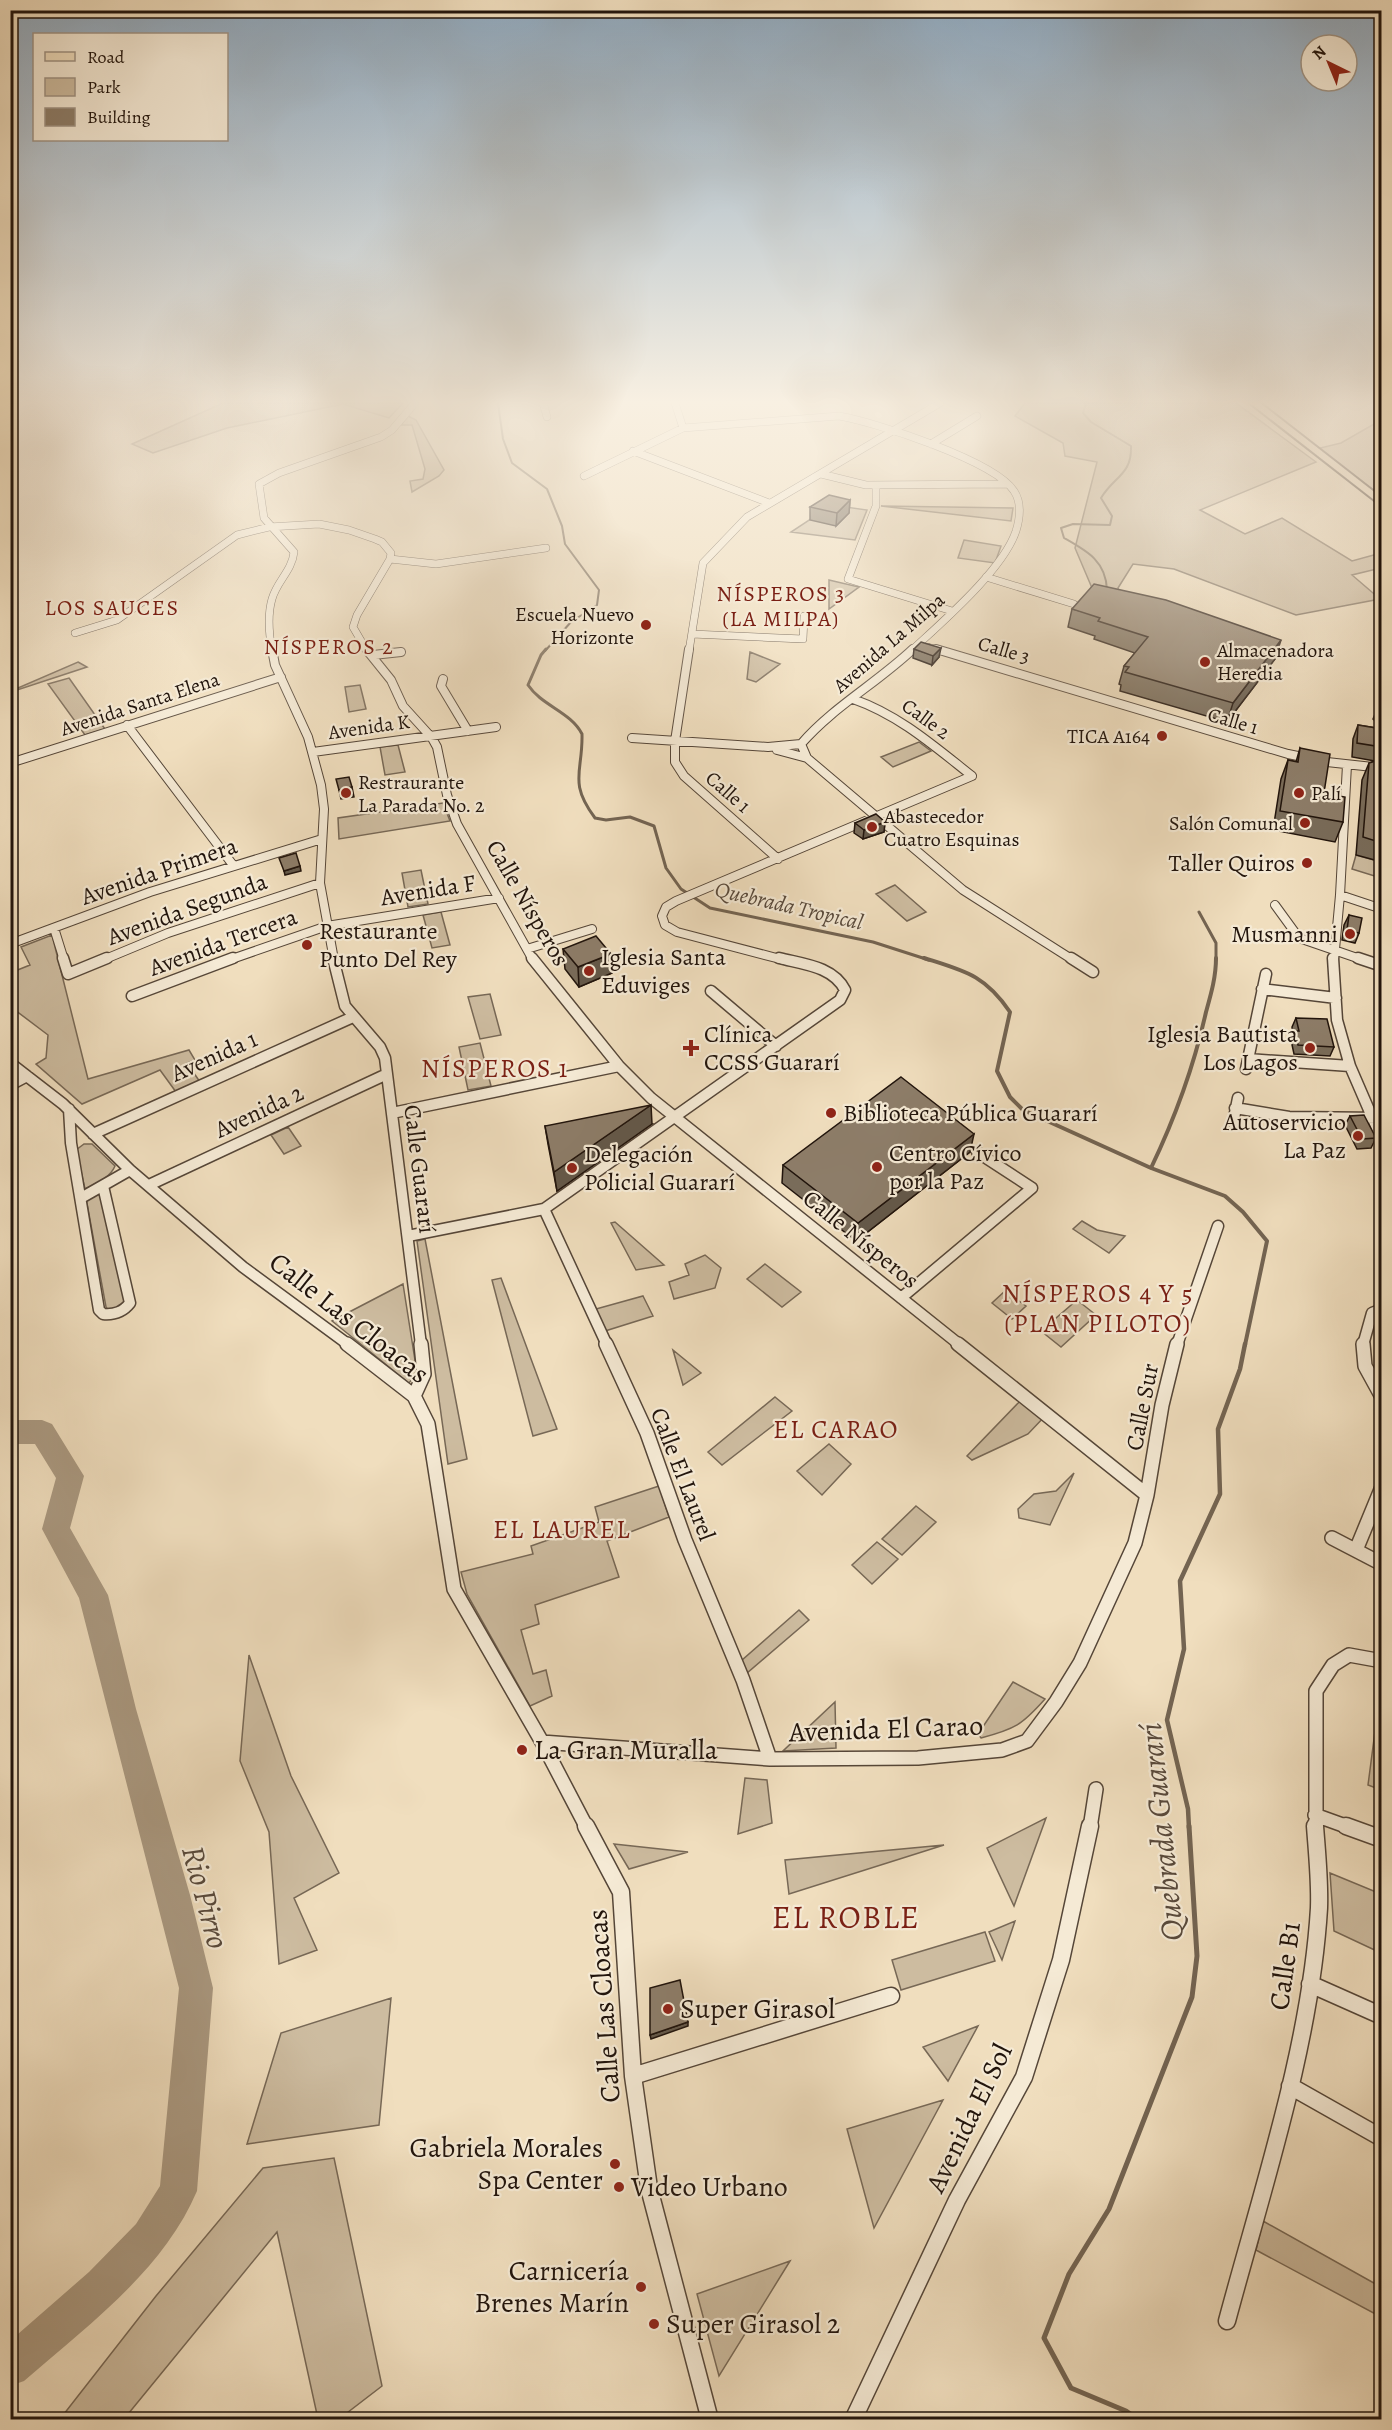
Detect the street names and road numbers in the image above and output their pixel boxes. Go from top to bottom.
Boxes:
street label: Avenida La Milpa [827,586,951,700]
street label: Calle 3 [975,630,1033,670]
street label: Avenida Santa Elena [56,665,224,743]
street label: Calle 2 [896,692,956,746]
street label: Calle 1 [1205,701,1262,741]
street label: Avenida K [326,708,412,746]
street label: Calle 1 [700,765,756,819]
street label: Avenida Primera [76,829,242,913]
street label: Calle Nísperos [479,834,577,972]
street label: Avenida Segunda [102,865,272,953]
street label: Avenida F [377,867,478,913]
street label: Avenida Tercera [144,900,302,984]
street label: Avenida 1 [165,1023,262,1090]
street label: Avenida 2 [208,1076,309,1146]
street label: Calle Guararí [396,1103,444,1235]
street label: Calle Nísperos [796,1182,926,1296]
street label: Calle Las Cloacas [261,1243,437,1393]
street label: Calle Sur [1118,1361,1166,1453]
street label: Calle El Laurel [643,1403,723,1545]
street label: Avenida El Carao [787,1707,984,1751]
street label: Calle Las Cloacas [578,1908,630,2104]
street label: Calle B1 [1260,1919,1310,2013]
street label: Avenida El Sol [916,2037,1021,2200]

